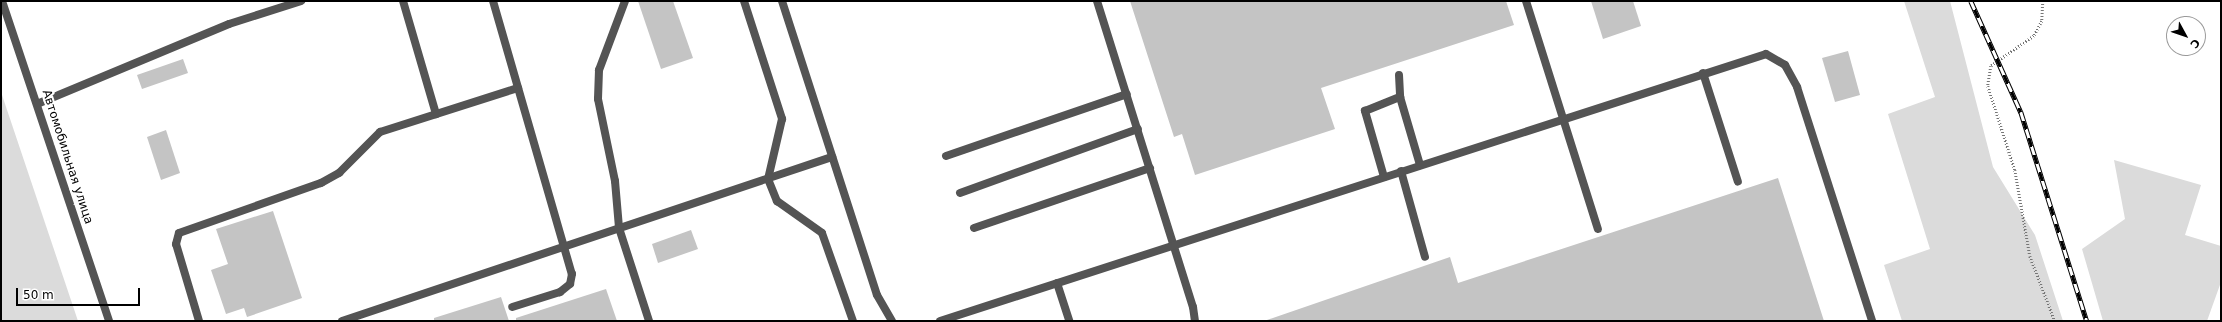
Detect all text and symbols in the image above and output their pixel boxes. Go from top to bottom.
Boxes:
north arrow [2166,16,2206,56]
text: С [2187,36,2202,51]
street label: Автомобильная улица [38,88,96,226]
scale bar [18,280,142,306]
text: 50 m [23,288,54,302]

